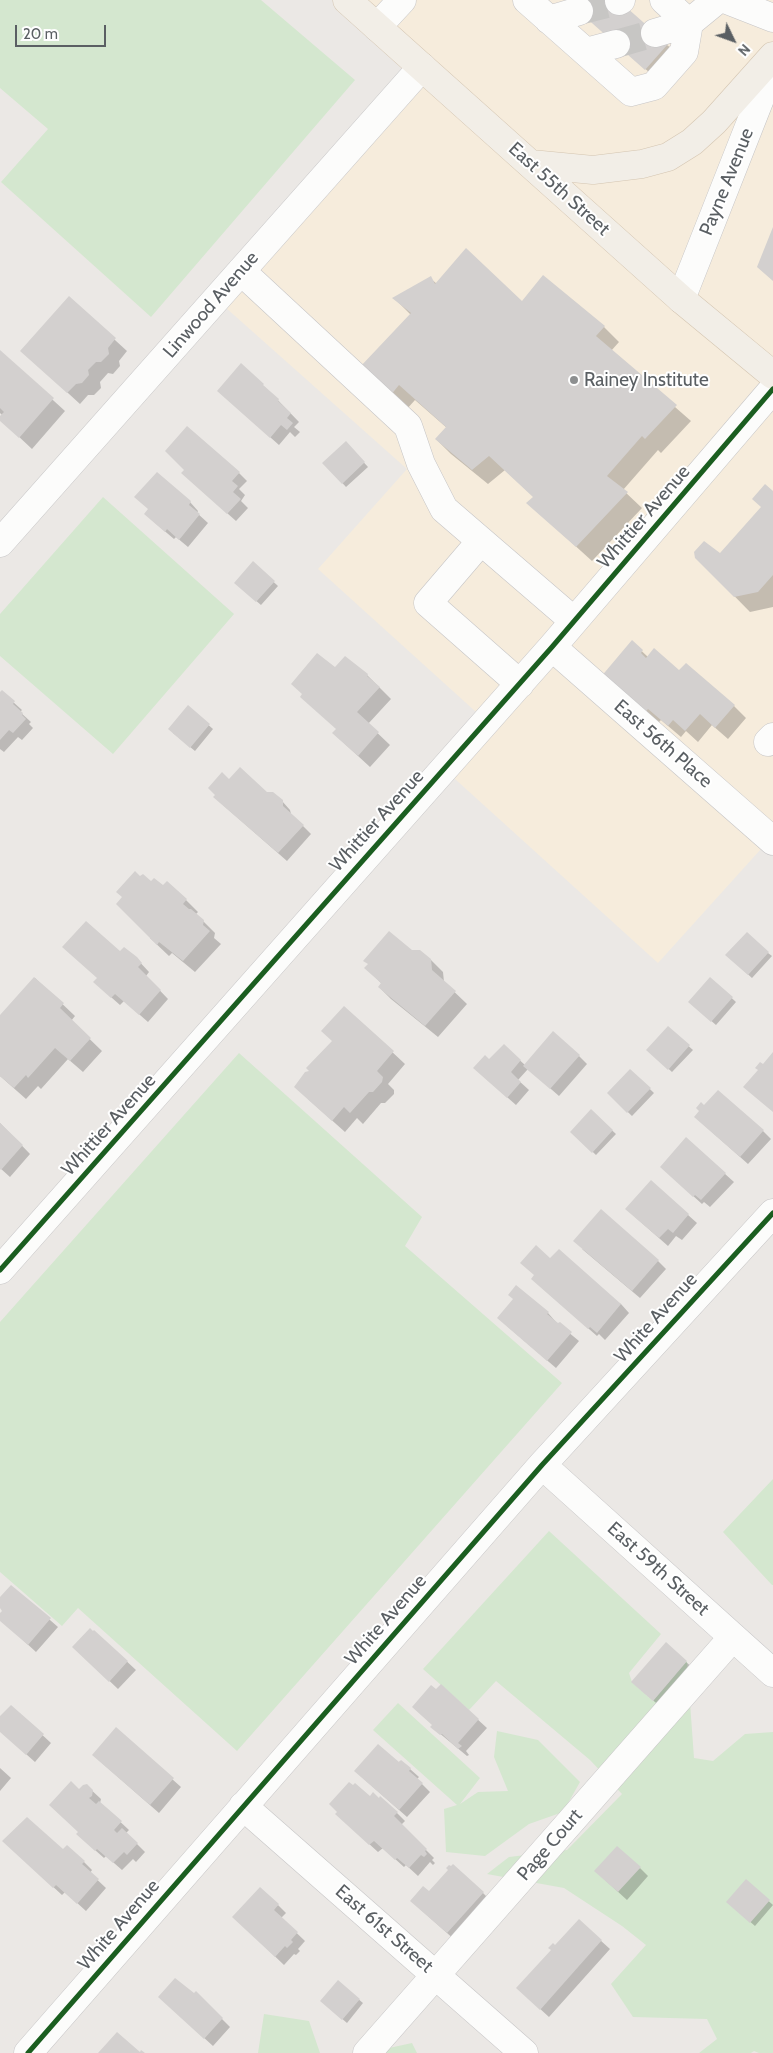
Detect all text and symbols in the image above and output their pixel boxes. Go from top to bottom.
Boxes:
scale bar [18,15,109,47]
north arrow [708,15,758,65]
text: 20 m [23,25,58,43]
text: N [734,40,754,60]
street label: Payne Avenue [695,125,759,239]
street label: East 55th Street [504,138,614,240]
street label: Linwood Avenue [159,247,263,363]
place label: Rainey Institute [584,369,709,391]
marker: Rainey Institute [568,374,580,386]
street label: Whittier Avenue [593,461,695,573]
street label: East 56th Place [609,695,717,793]
street label: Whittier Avenue [325,765,429,877]
street label: Whittier Avenue [57,1069,161,1181]
street label: White Avenue [610,1268,702,1368]
street label: East 59th Street [602,1517,714,1621]
street label: White Avenue [340,1570,432,1670]
street label: Page Court [513,1805,587,1885]
street label: White Avenue [73,1875,165,1975]
street label: East 61st Street [330,1880,438,1978]

